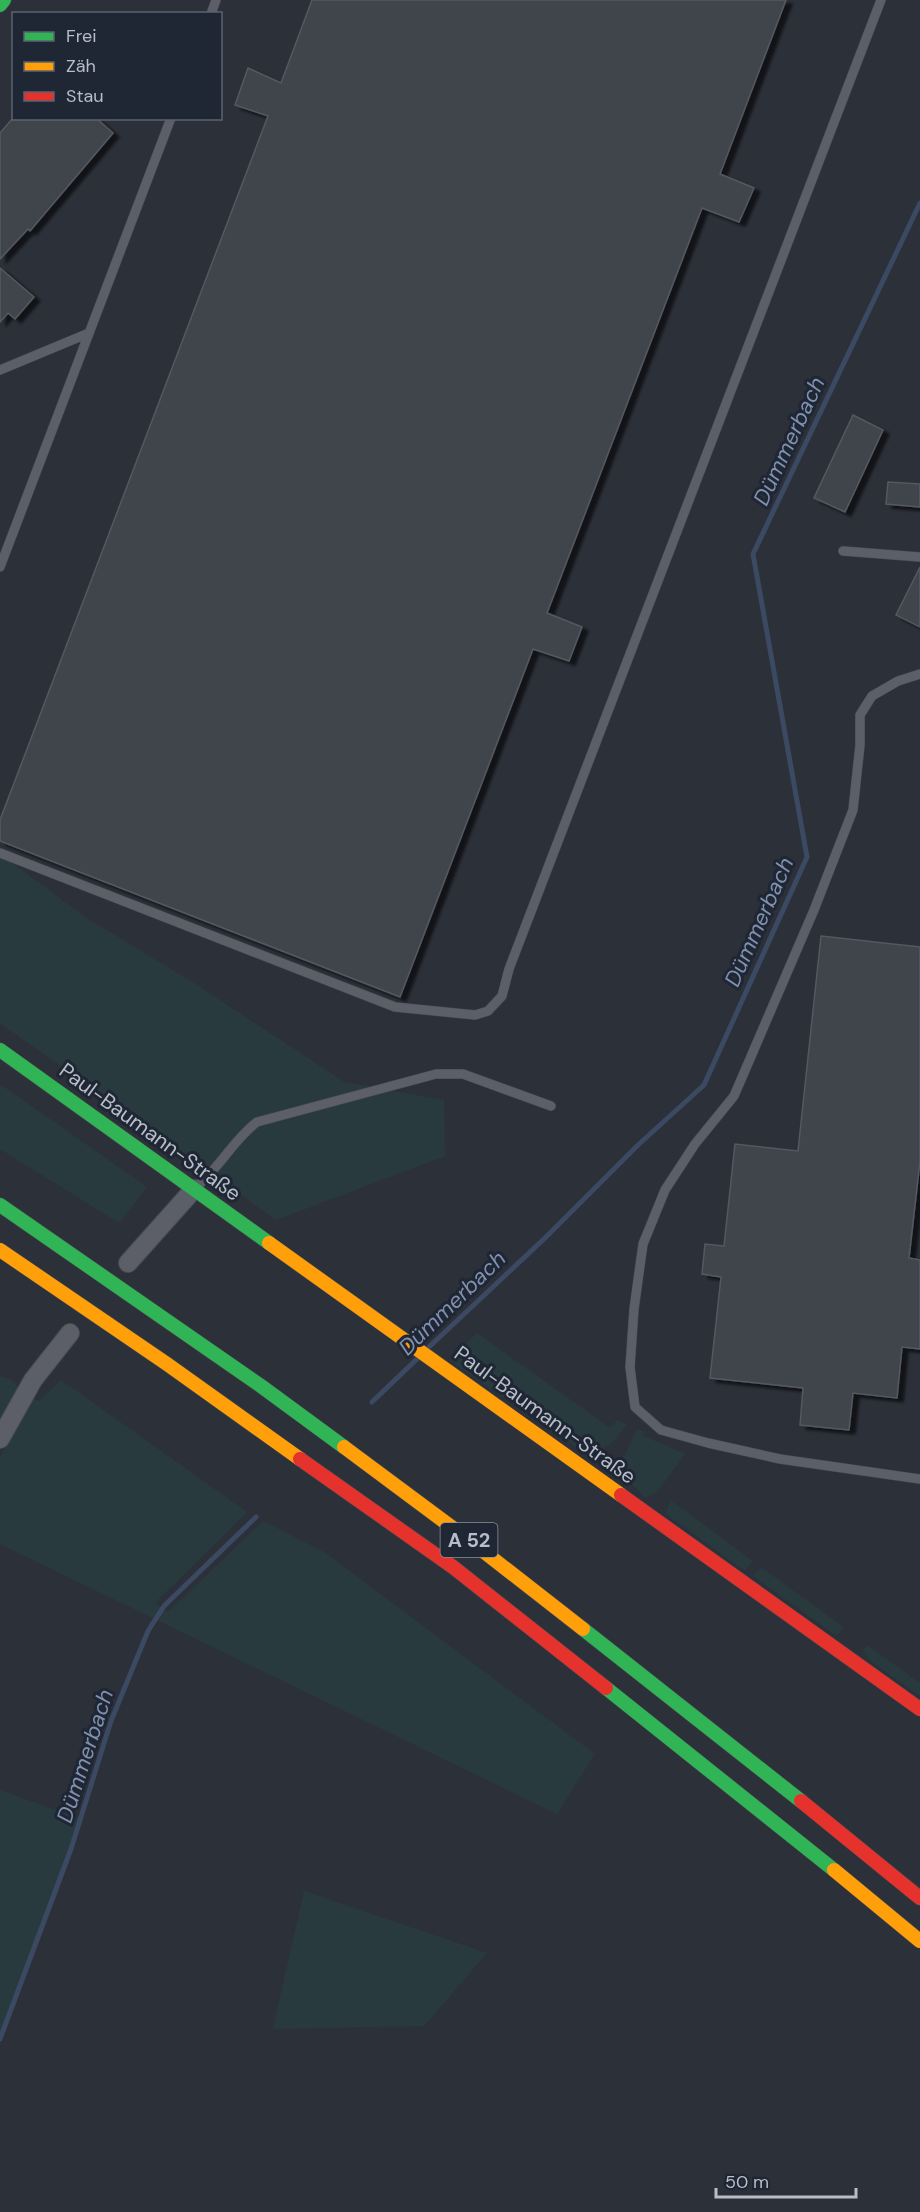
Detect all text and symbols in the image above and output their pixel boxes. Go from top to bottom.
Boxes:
legend [12,12,222,120]
text: Frei [66,24,97,48]
text: Zäh [66,54,96,78]
text: Stau [66,84,104,108]
water label: Dümmerbach [747,372,831,510]
water label: Dümmerbach [718,853,800,991]
street label: Paul-Baumann-Straße [54,1057,246,1207]
water label: Dümmerbach [392,1244,512,1362]
street label: Paul-Baumann-Straße [449,1340,641,1490]
road number: A 52 [440,1523,498,1557]
water label: Dümmerbach [50,1686,120,1826]
scale bar [716,2161,856,2199]
text: 50 m [725,2170,769,2194]

